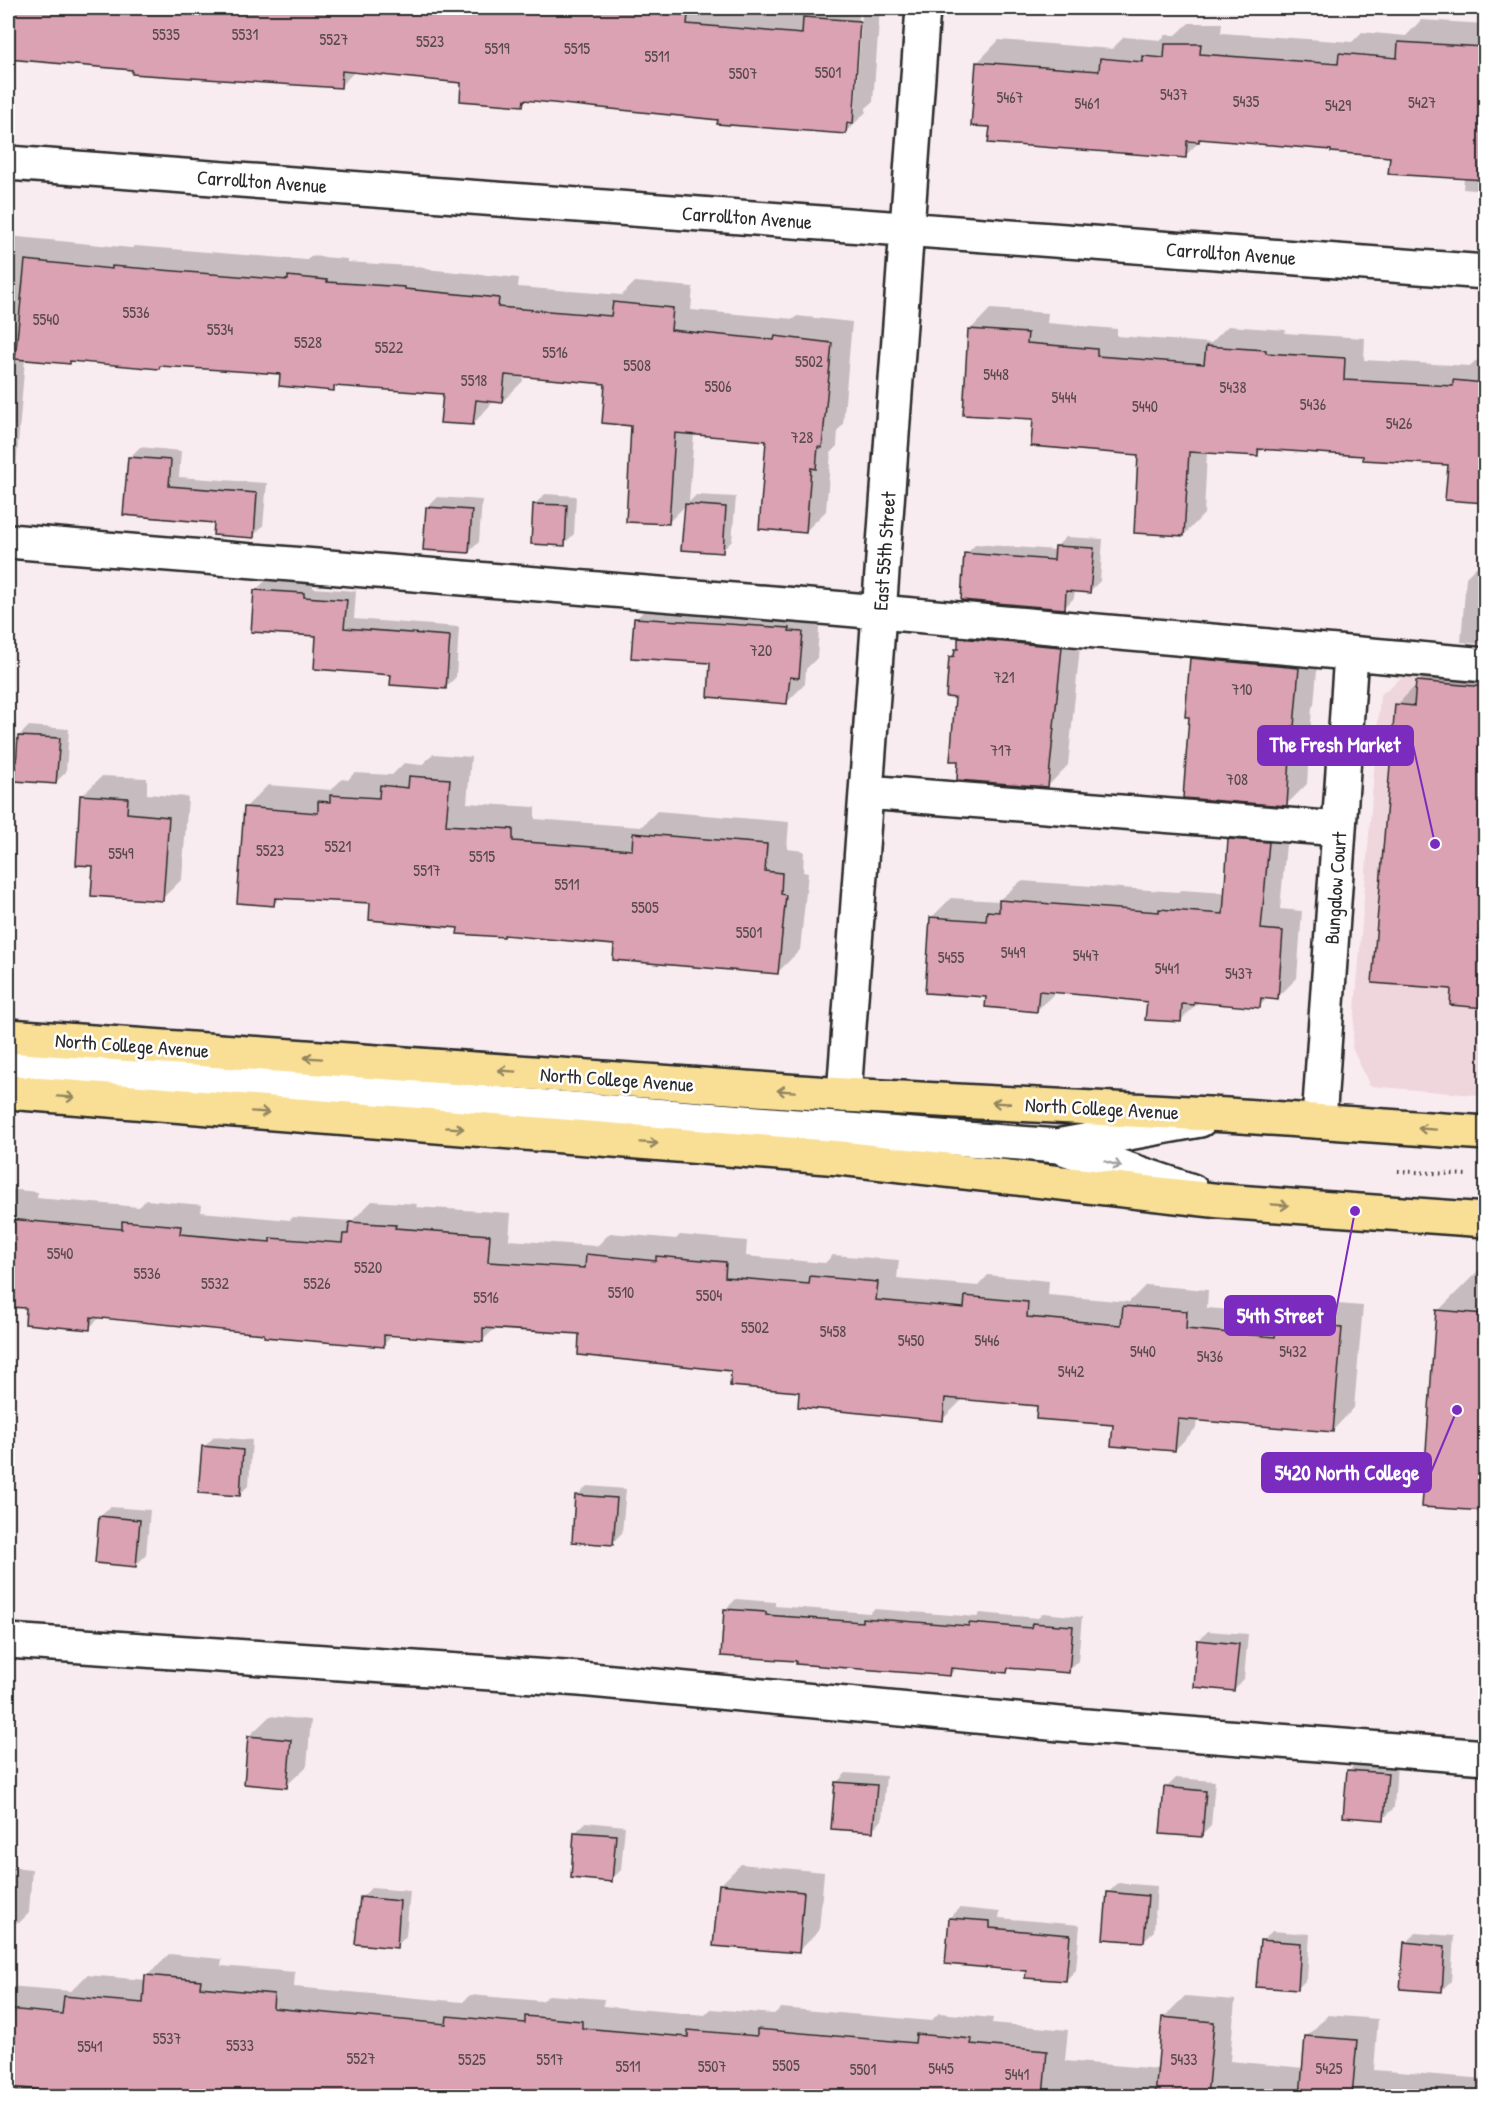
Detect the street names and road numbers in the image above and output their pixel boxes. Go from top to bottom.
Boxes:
street label: Carrollton Avenue [196,163,328,199]
street label: Carrollton Avenue [681,199,813,235]
street label: Carrollton Avenue [1165,235,1297,271]
street label: East 55th Street [866,489,902,611]
street label: Bungalow Court [1318,830,1352,945]
street label: North College Avenue [54,1026,210,1064]
street label: North College Avenue [539,1060,695,1098]
street label: North College Avenue [1024,1090,1180,1126]

